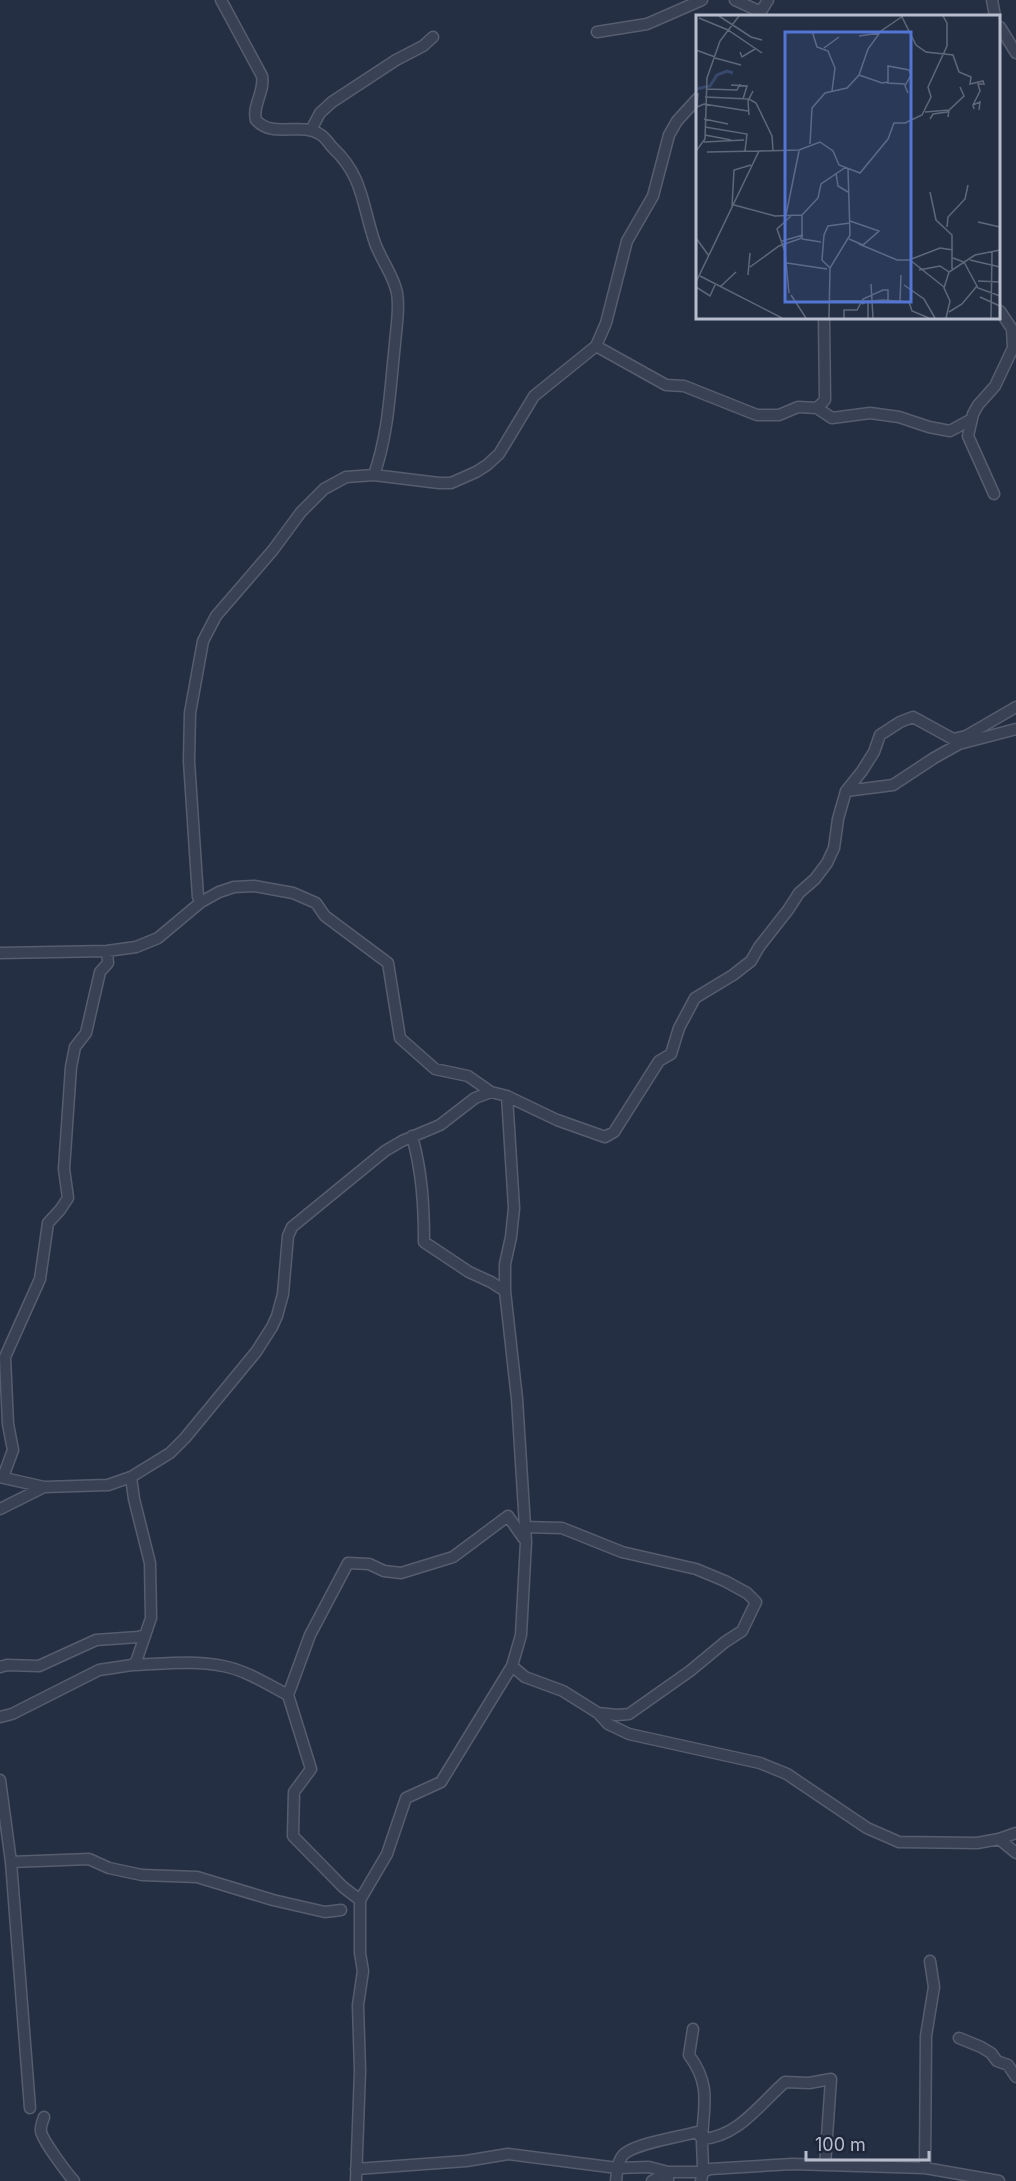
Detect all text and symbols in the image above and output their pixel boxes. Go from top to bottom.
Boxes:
inset map [696,15,1001,320]
scale bar [806,2124,929,2162]
text: 100 m [815,2134,866,2155]

